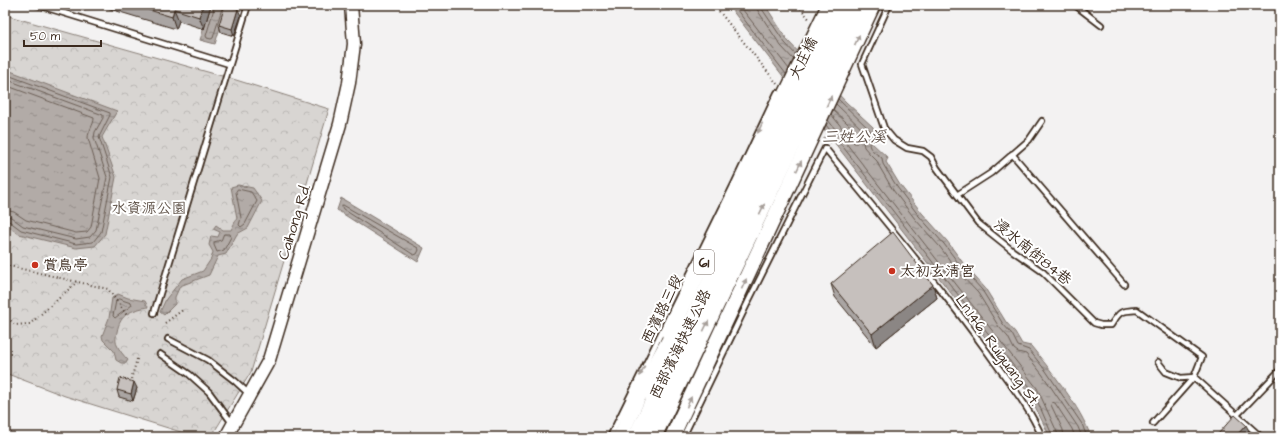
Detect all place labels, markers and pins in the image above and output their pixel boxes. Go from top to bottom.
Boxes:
place label: 賞鳥亭 [43,255,88,276]
marker: 賞鳥亭 [30,260,40,270]
place label: 太初玄清宮 [900,261,975,282]
marker: 太初玄清宮 [887,266,897,276]

